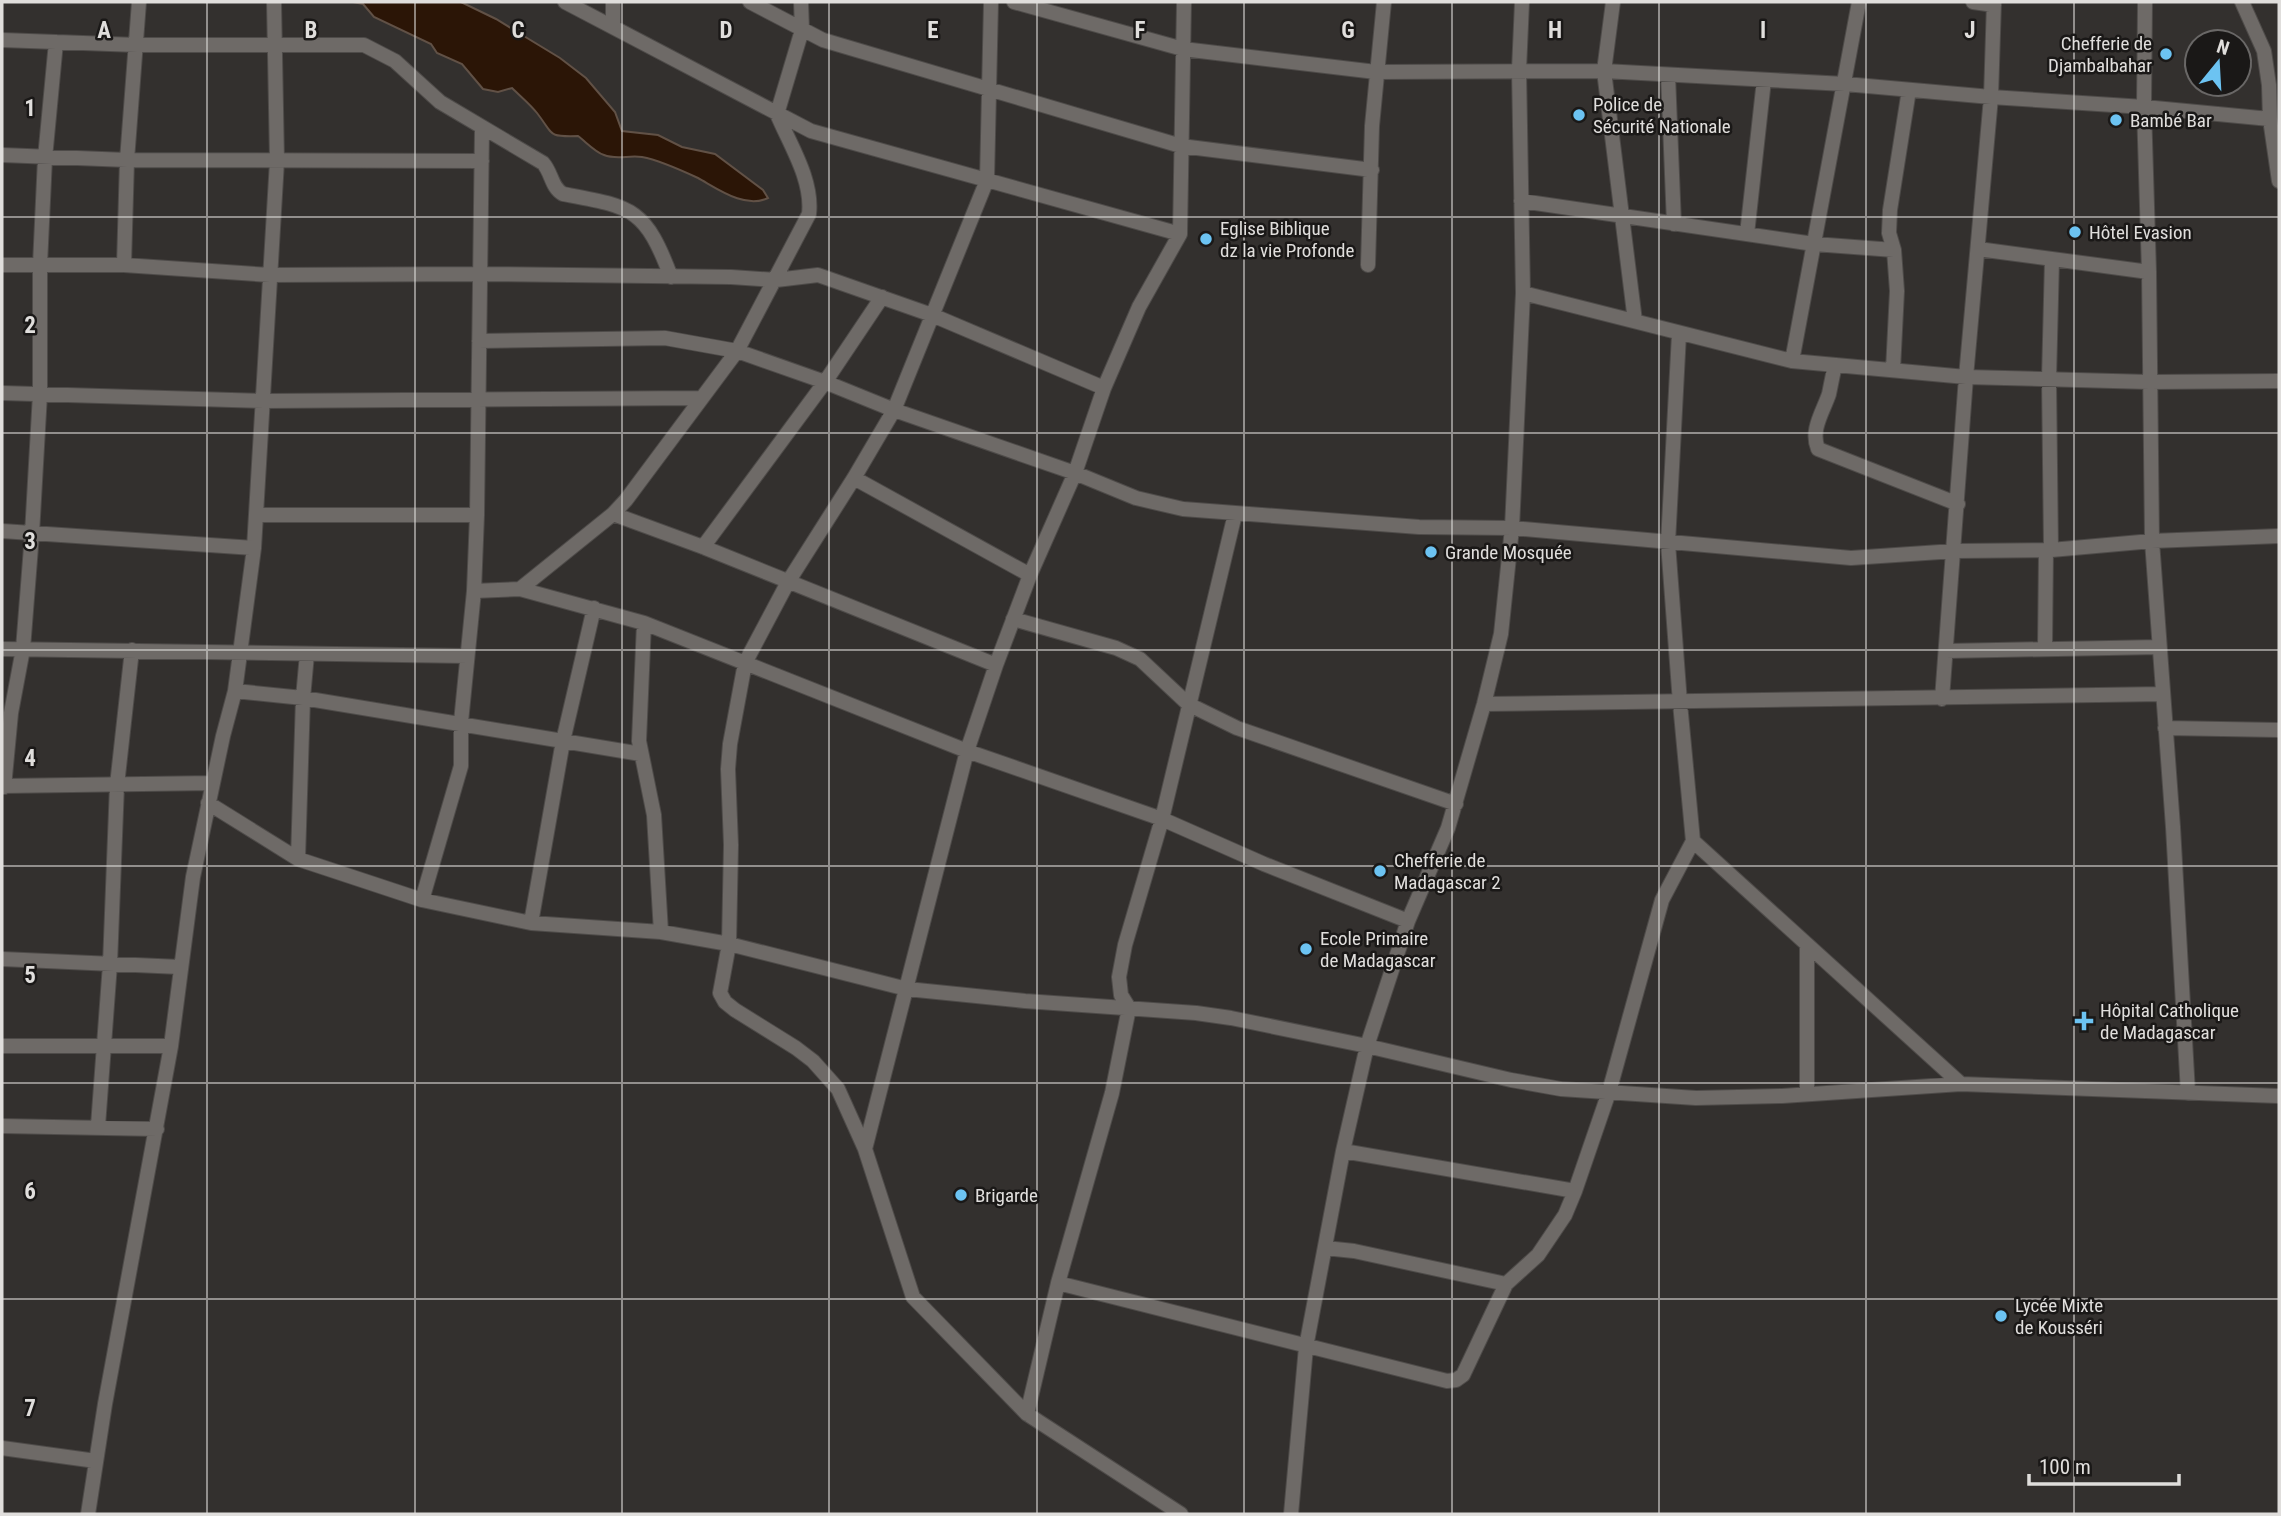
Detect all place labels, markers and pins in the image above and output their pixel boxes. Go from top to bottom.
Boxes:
place label: Chefferie de Djambalbahar [2048,32,2152,77]
marker: Chefferie de Djambalbahar [2158,46,2174,62]
place label: Police de Sécurité Nationale [1593,93,1731,138]
marker: Police de Sécurité Nationale [1571,107,1587,123]
place label: Bambé Bar [2130,109,2212,132]
marker: Bambé Bar [2108,112,2124,128]
place label: Eglise Biblique dz la vie Profonde [1220,217,1355,262]
place label: Hôtel Evasion [2089,221,2192,244]
marker: Hôtel Evasion [2067,224,2083,240]
marker: Eglise Biblique dz la vie Profonde [1198,231,1214,247]
place label: Grande Mosquée [1445,541,1572,564]
marker: Grande Mosquée [1423,544,1439,560]
place label: Chefferie de Madagascar 2 [1394,849,1501,894]
marker: Chefferie de Madagascar 2 [1372,863,1388,879]
place label: Ecole Primaire de Madagascar [1320,927,1436,972]
marker: Ecole Primaire de Madagascar [1298,941,1314,957]
place label: Hôpital Catholique de Madagascar [2100,999,2239,1044]
marker: Hôpital Catholique de Madagascar [2074,1011,2094,1031]
place label: Brigarde [975,1184,1038,1207]
marker: Brigarde [953,1187,969,1203]
place label: Lycée Mixte de Kousséri [2015,1294,2103,1339]
marker: Lycée Mixte de Kousséri [1993,1308,2009,1324]

